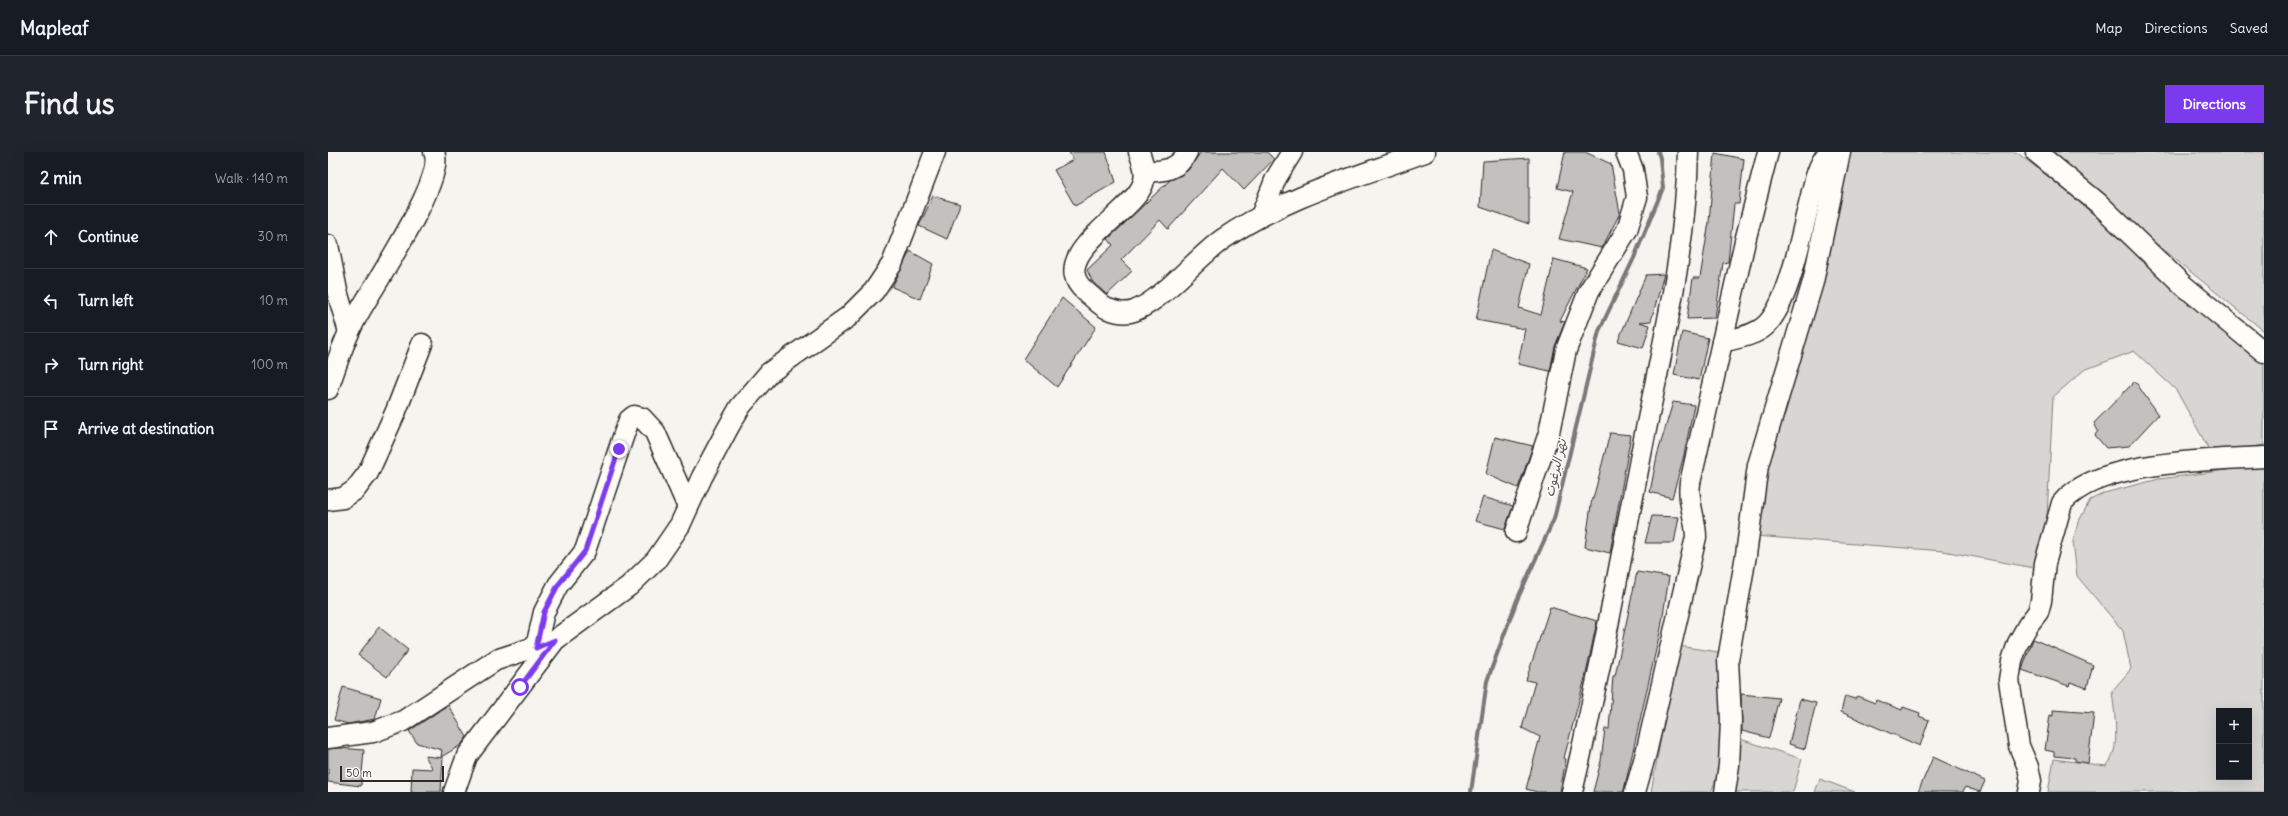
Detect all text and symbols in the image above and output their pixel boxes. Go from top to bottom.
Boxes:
text: Mapleaf [20,16,89,40]
text: Map [2095,19,2122,37]
text: Directions [2144,19,2208,37]
text: Saved [2230,19,2268,37]
button: Directions [2165,85,2264,123]
text: Find us [24,86,115,122]
text: 2 min [40,167,82,189]
text: Walk · 140 m [215,170,288,187]
icon: ahead [40,226,62,248]
text: Continue [78,227,139,246]
text: 30 m [258,228,288,245]
icon: left [40,290,62,312]
text: Turn left [78,291,133,310]
text: 10 m [260,292,288,309]
icon: right [40,354,62,376]
text: Turn right [78,355,143,374]
text: 100 m [251,356,288,373]
icon: arrive [40,418,62,440]
text: Arrive at destination [78,419,214,438]
water label: نهر البرغوت [1541,436,1571,499]
route end [610,440,628,458]
route start [511,678,529,696]
map controls [2216,708,2252,780]
button: + [2216,708,2252,744]
button: − [2216,744,2252,780]
scale bar [340,764,444,783]
text: 50 m [346,766,372,780]

